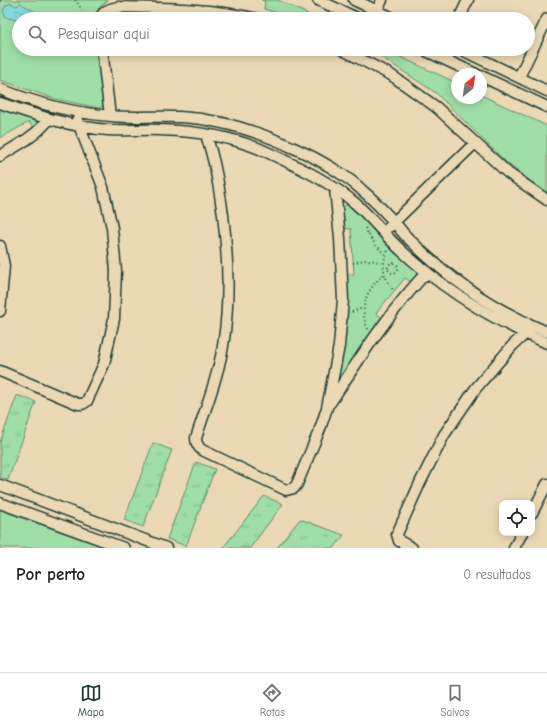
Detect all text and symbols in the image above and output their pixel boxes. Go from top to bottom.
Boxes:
search box [12,12,535,56]
icon: search [26,23,48,45]
text: Pesquisar aqui [58,25,150,43]
north arrow [451,68,487,104]
map controls [499,500,535,536]
button: locate [499,500,535,536]
text: Por perto [16,565,85,584]
text: 0 resultados [463,567,531,582]
tab: Mapa [78,682,104,719]
tab: Rotas [260,682,285,719]
tab: Salvos [440,682,469,719]

